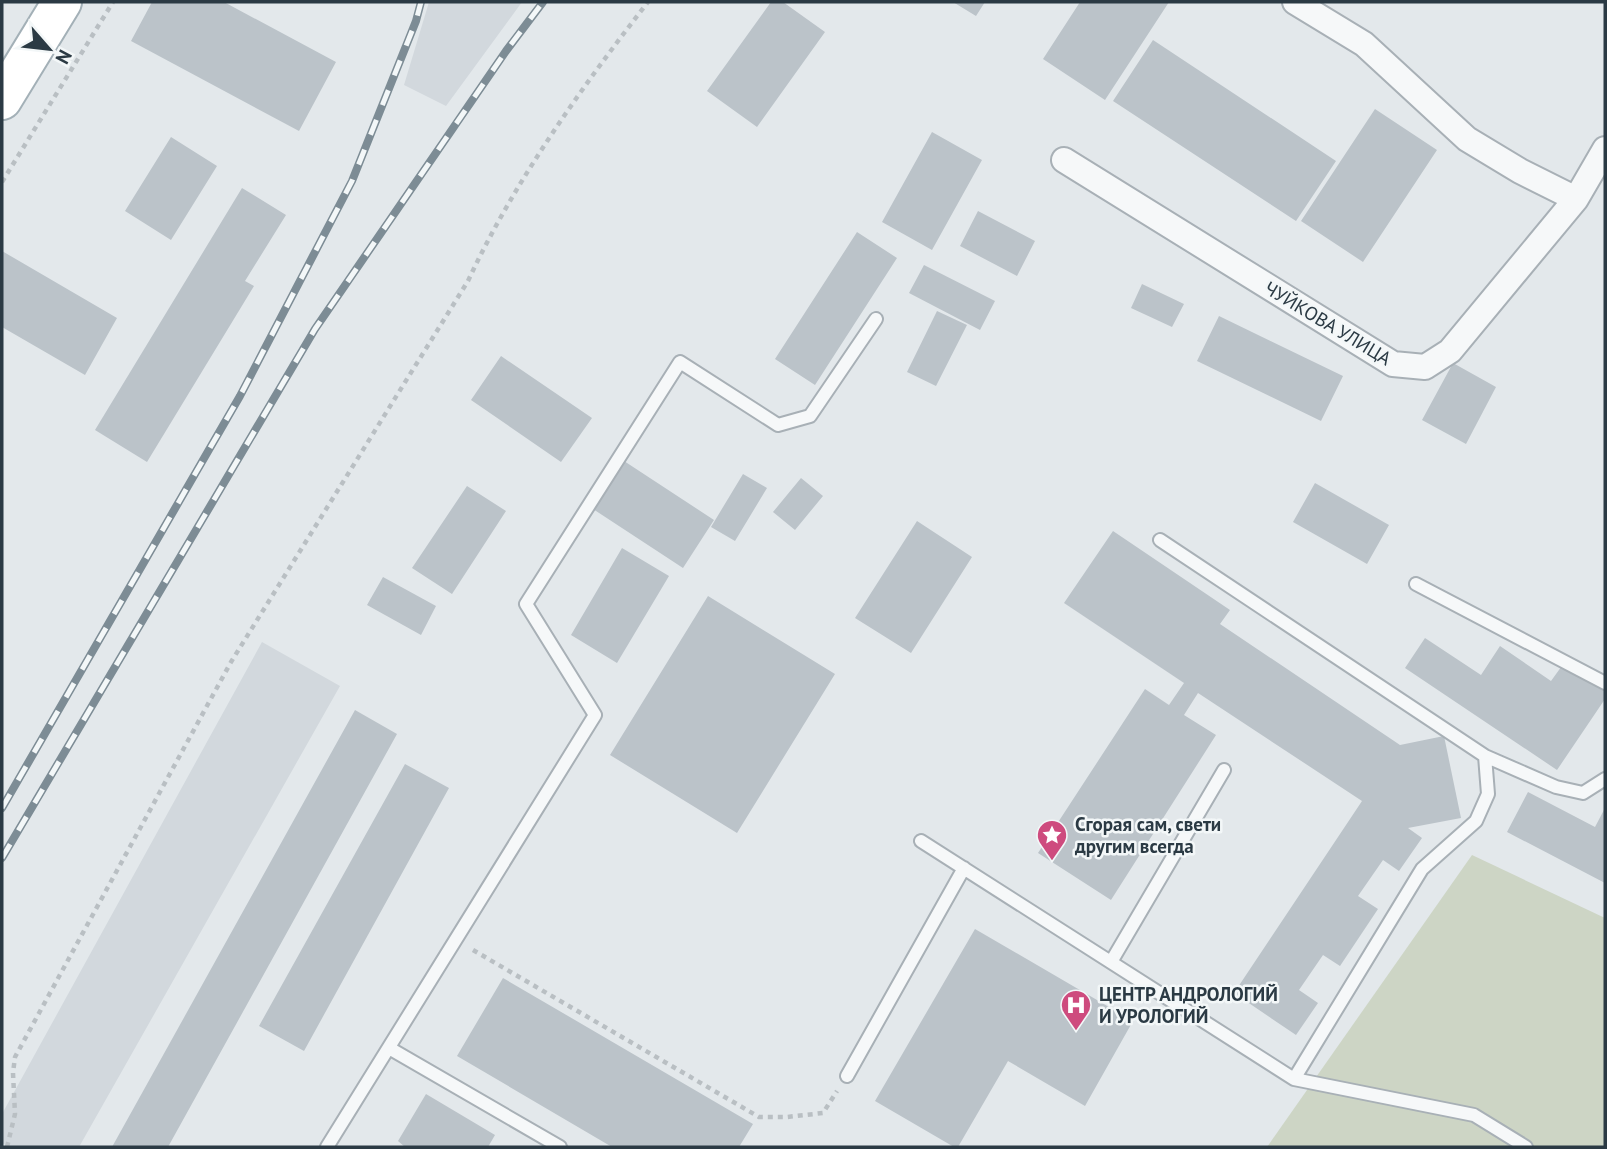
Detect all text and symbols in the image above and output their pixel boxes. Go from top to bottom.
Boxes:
north arrow [14,14,84,84]
text: N [50,46,78,68]
street label: ЧУЙКОВА УЛИЦА [1260,276,1396,370]
place label: Сгорая сам, свети другим всегда [1074,812,1221,858]
place icon: Сгорая сам, свети другим всегда [1035,818,1069,862]
place label: ЦЕНТР АНДРОЛОГИЙ И УРОЛОГИЙ [1099,982,1278,1028]
hospital icon: ЦЕНТР АНДРОЛОГИЙ И УРОЛОГИЙ [1059,988,1093,1032]

